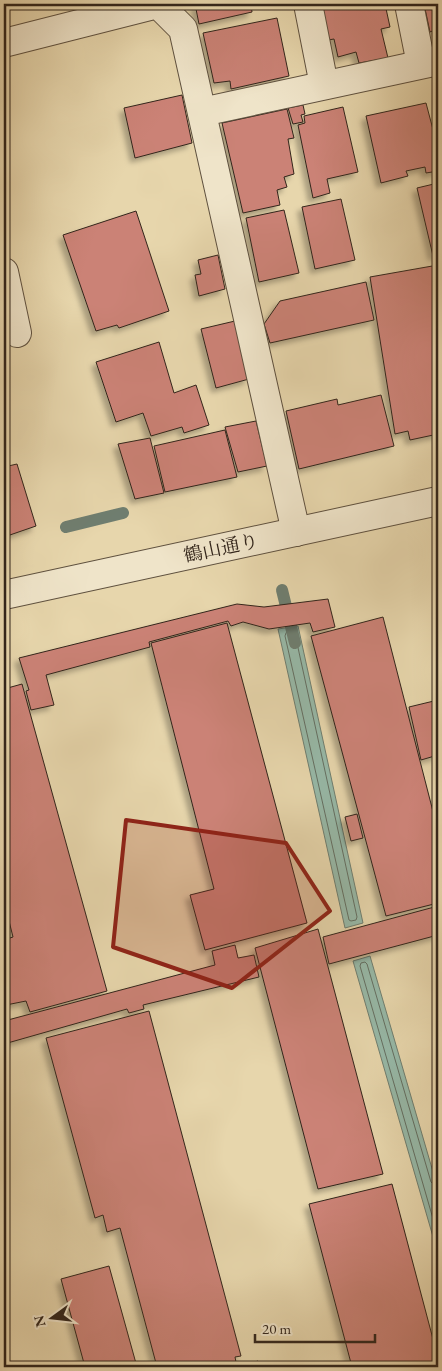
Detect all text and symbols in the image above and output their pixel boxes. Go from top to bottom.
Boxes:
street label: 鶴山通り [181,528,261,568]
north arrow [28,1294,78,1344]
scale bar [255,1311,374,1343]
text: N [29,1313,50,1329]
text: 20 m [262,1319,291,1338]

